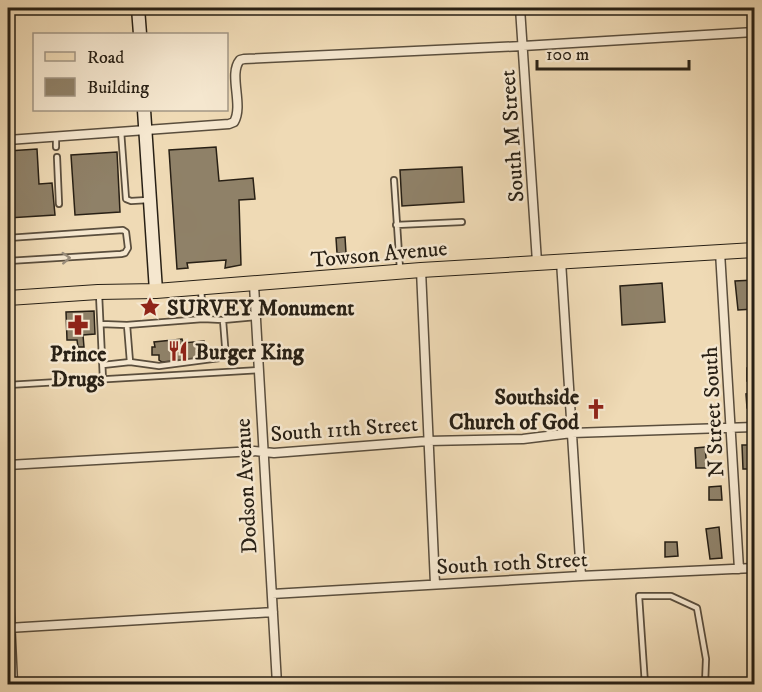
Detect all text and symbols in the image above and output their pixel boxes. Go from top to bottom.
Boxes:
legend [33,33,228,111]
scale bar [537,33,688,71]
text: 100 m [546,44,589,66]
text: Road [87,47,124,69]
street label: South M Street [494,69,531,203]
text: Building [87,77,149,99]
street label: Towson Avenue [310,235,448,274]
one-way arrow [61,251,70,264]
place icon: SURVEY Monument [138,295,162,319]
place label: SURVEY Monument [167,295,354,322]
pharmacy icon: Prince Drugs [66,313,90,337]
restaurant icon: Burger King [166,339,190,363]
place label: Burger King [195,339,305,366]
place label: Prince Drugs [50,341,106,393]
street label: N Street South [697,345,730,478]
place label: Southside Church of God [449,384,580,436]
church icon: Southside Church of God [584,397,608,421]
street label: South 11th Street [270,411,419,448]
street label: Dodson Avenue [229,417,264,554]
street label: South 10th Street [436,546,588,581]

